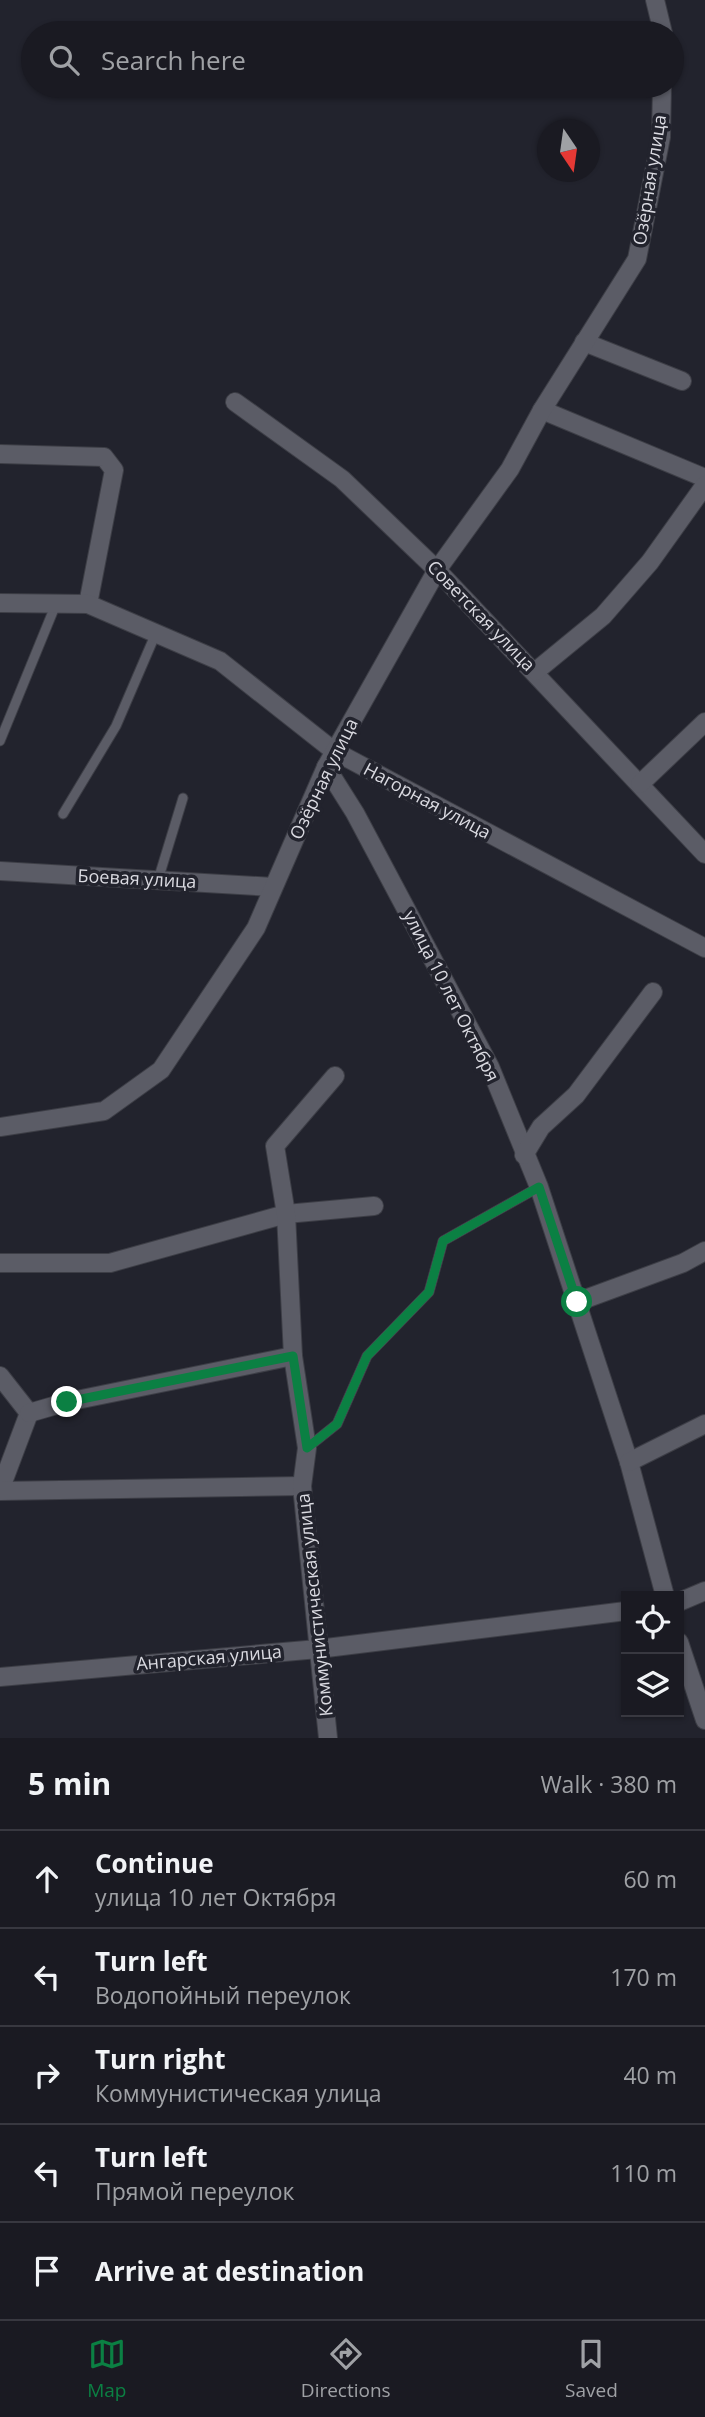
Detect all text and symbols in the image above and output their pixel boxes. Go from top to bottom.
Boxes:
search box [21,21,684,98]
icon: search [45,41,83,79]
text: Search here [101,42,246,78]
street label: Озёрная улица [627,113,671,247]
north arrow [537,119,600,182]
street label: Советская улица [422,555,541,676]
street label: Озёрная улица [283,714,363,843]
street label: Нагорная улица [360,756,495,844]
street label: Боевая улица [77,863,197,893]
street label: улица 10 лет Октября [398,906,505,1085]
route start [561,1286,592,1317]
route end [51,1386,82,1417]
street label: Коммунистическая улица [290,1492,338,1718]
map controls [621,1591,684,1717]
button: locate [621,1591,684,1654]
street label: Ангарская улица [135,1639,283,1675]
button: layers [621,1654,684,1717]
text: 5 min [28,1763,111,1804]
text: Walk · 380 m [540,1768,677,1800]
text: Continue [95,1845,214,1881]
icon: ahead [28,1860,66,1898]
text: 60 m [623,1863,677,1895]
text: улица 10 лет Октября [95,1881,336,1913]
text: Turn left [95,1943,207,1979]
icon: left [28,1958,66,1996]
text: 170 m [610,1961,677,1993]
text: Водопойный переулок [95,1979,351,2011]
text: Turn right [95,2041,226,2077]
icon: right [28,2056,66,2094]
text: 40 m [623,2059,677,2091]
text: Коммунистическая улица [95,2077,382,2109]
text: Turn left [95,2139,207,2175]
icon: left [28,2154,66,2192]
text: 110 m [610,2157,677,2189]
text: Прямой переулок [95,2175,294,2207]
icon: arrive [28,2252,66,2290]
text: Arrive at destination [95,2253,364,2289]
tab: Map [87,2335,126,2403]
tab: Directions [301,2335,391,2403]
tab: Saved [565,2335,618,2403]

